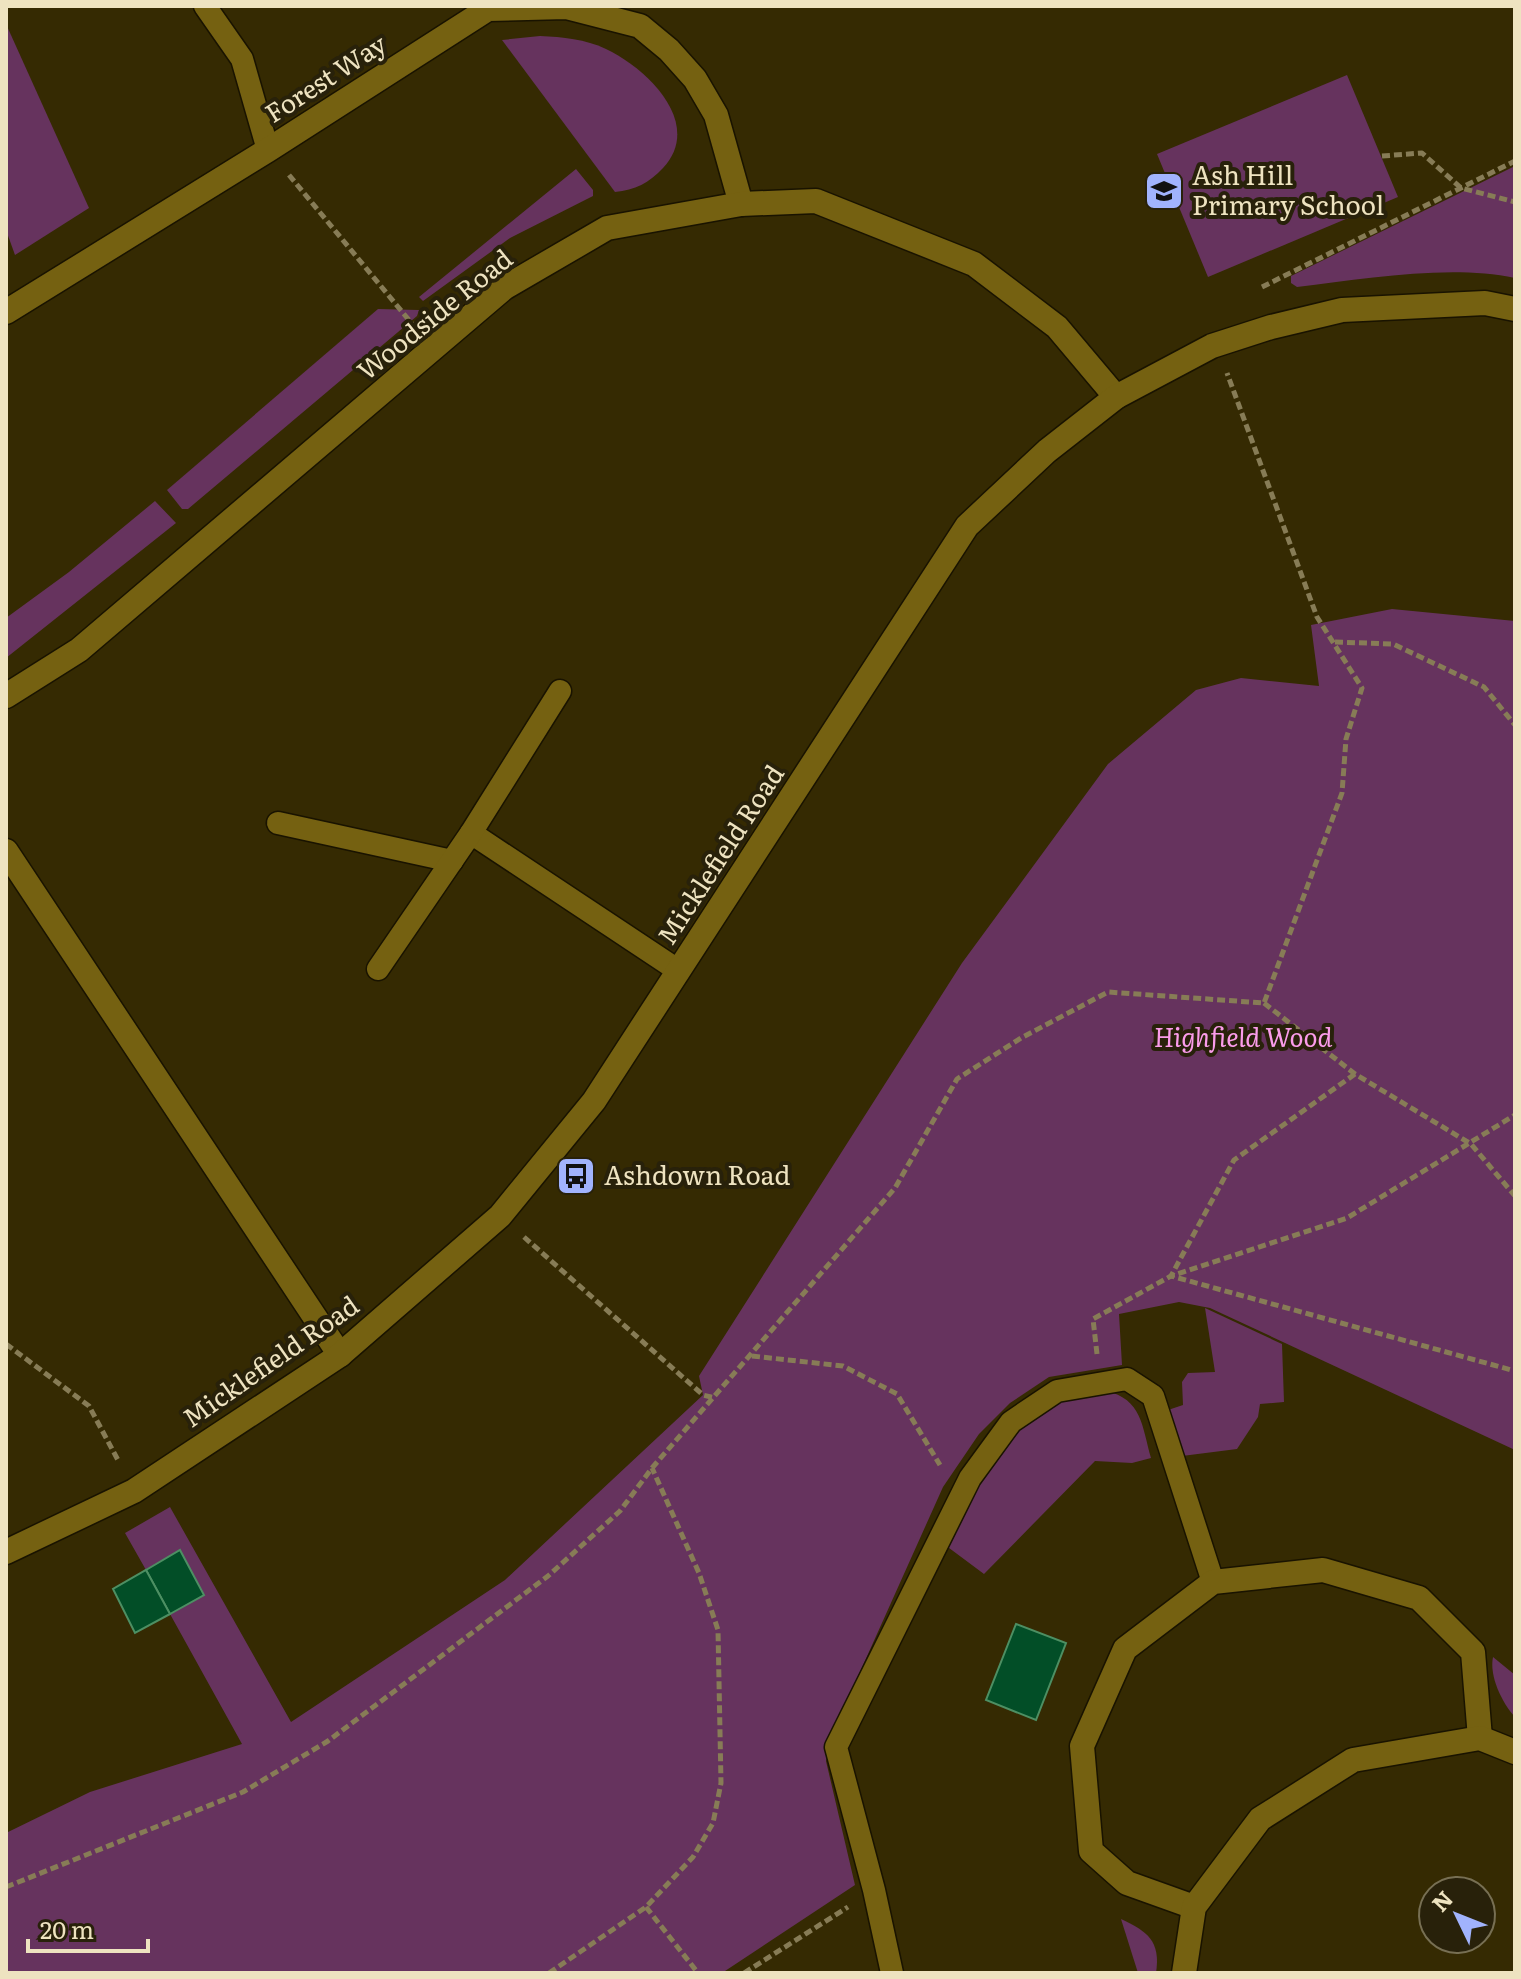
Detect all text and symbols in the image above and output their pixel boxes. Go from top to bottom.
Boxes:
street label: Forest Way [256,23,393,131]
place label: Ash Hill Primary School [1192,154,1385,223]
school or university icon: Ash Hill Primary School [1143,170,1185,212]
street label: Woodside Road [347,238,520,388]
street label: Micklefield Road [646,756,792,951]
park label: Highfield Wood [1154,1016,1332,1055]
place label: Ashdown Road [604,1154,790,1193]
bus stop icon: Ashdown Road [555,1155,597,1197]
street label: Micklefield Road [173,1284,366,1435]
north arrow [1417,1875,1497,1955]
text: N [1423,1882,1460,1918]
scale bar [28,1903,148,1953]
text: 20 m [40,1911,94,1946]

